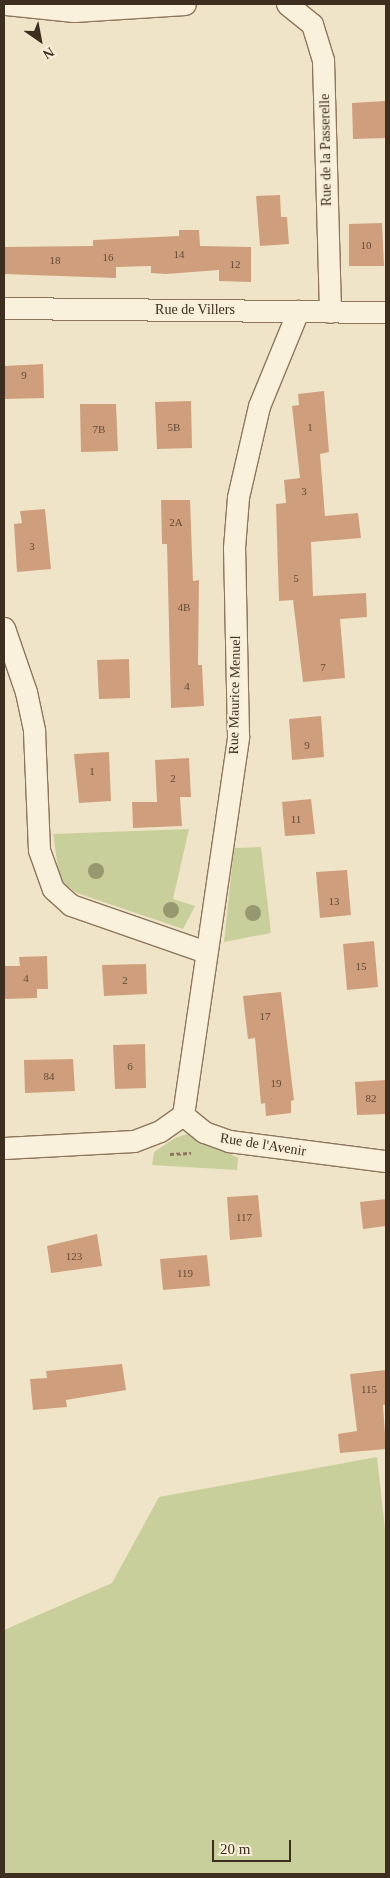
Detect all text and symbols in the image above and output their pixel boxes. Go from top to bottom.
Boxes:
north arrow [15,15,65,65]
text: N [40,44,57,62]
street label: Rue de la Passerelle [317,94,335,206]
house number: 10 [361,238,372,252]
house number: 14 [173,247,184,261]
house number: 16 [102,250,114,264]
house number: 18 [50,253,60,267]
house number: 12 [230,257,240,271]
street label: Rue de Villers [155,302,235,318]
house number: 9 [21,368,27,382]
house number: 5B [168,420,180,434]
house number: 1 [307,420,313,434]
house number: 7B [93,422,105,436]
house number: 3 [301,484,307,498]
house number: 2A [169,515,183,529]
house number: 3 [29,539,35,553]
house number: 5 [293,571,299,585]
house number: 4B [178,600,190,614]
street label: Rue Maurice Menuel [226,635,244,755]
house number: 7 [320,660,326,674]
house number: 4 [184,679,190,693]
house number: 9 [304,738,310,752]
house number: 1 [89,764,95,778]
house number: 2 [170,771,176,785]
house number: 11 [291,812,301,826]
house number: 13 [328,894,339,908]
house number: 15 [356,959,366,973]
house number: 4 [23,971,29,985]
house number: 2 [122,973,128,987]
house number: 17 [260,1009,270,1023]
house number: 6 [127,1059,133,1073]
house number: 84 [44,1069,54,1083]
house number: 19 [270,1076,282,1090]
house number: 82 [366,1091,376,1105]
street label: Rue de l'Avenir [219,1130,307,1160]
house number: 117 [236,1210,252,1224]
house number: 123 [66,1249,82,1263]
house number: 119 [177,1266,193,1280]
house number: 115 [361,1382,377,1396]
scale bar [215,1830,294,1862]
text: 20 m [220,1841,250,1857]

